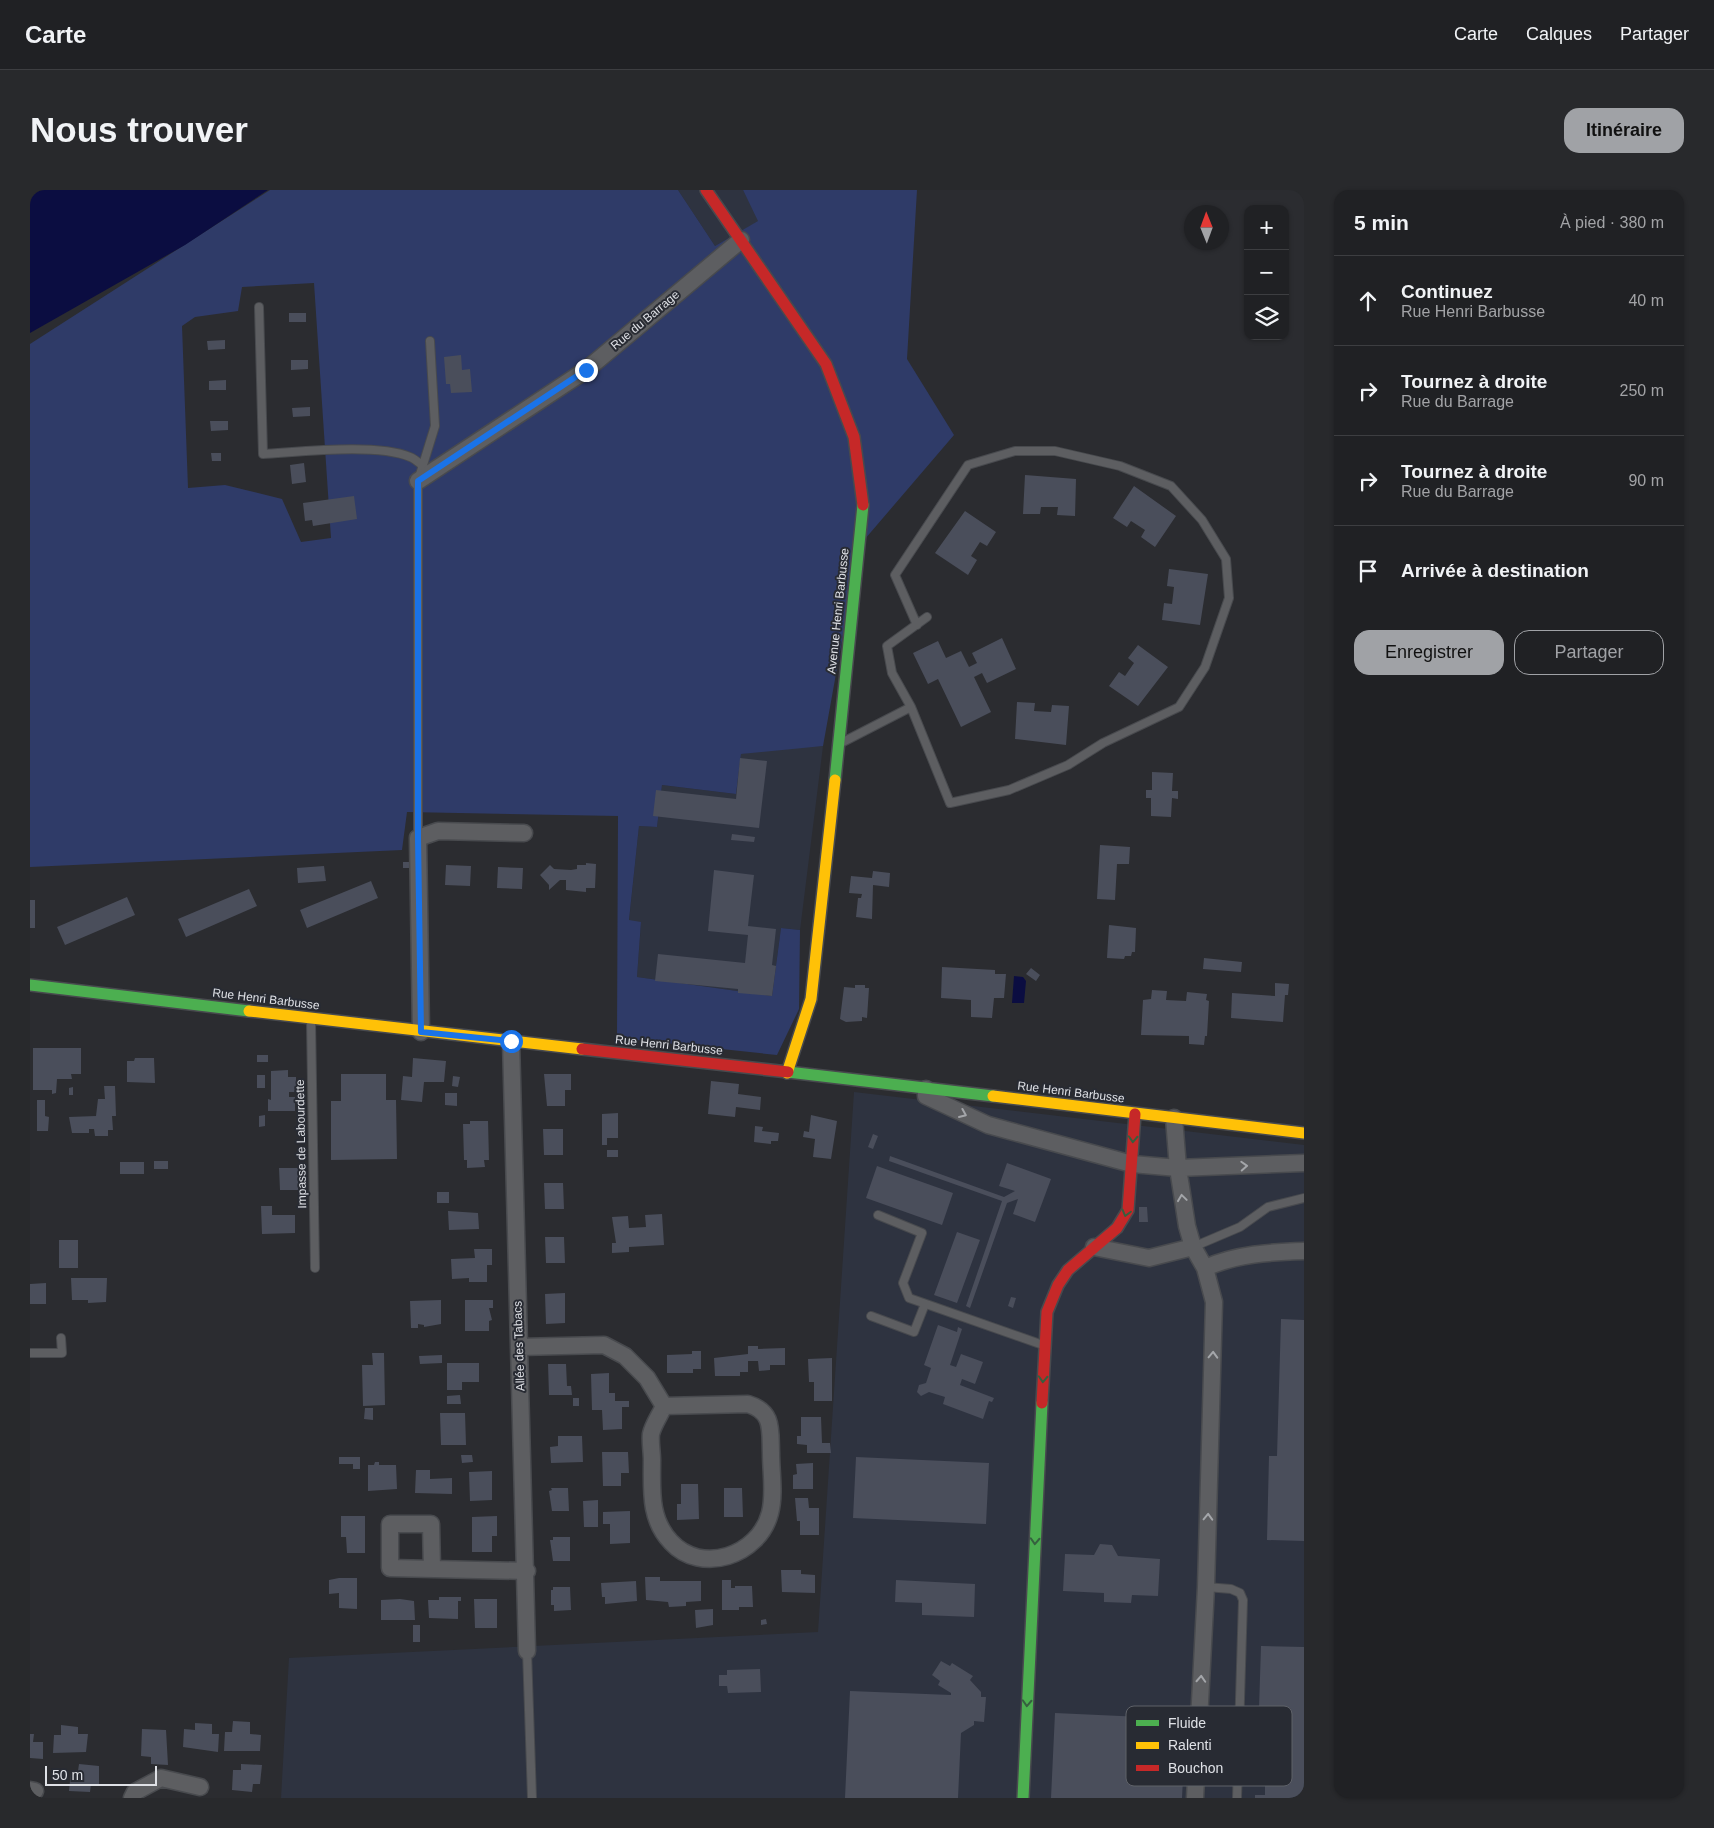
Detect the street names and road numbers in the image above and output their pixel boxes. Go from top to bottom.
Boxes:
street label: Rue du Barrage [608,287,682,353]
street label: Avenue Henri Barbusse [824,547,852,675]
street label: Rue Henri Barbusse [212,985,321,1013]
street label: Rue Henri Barbusse [615,1032,724,1058]
street label: Rue Henri Barbusse [1017,1078,1126,1106]
street label: Impasse de Labourdette [293,1079,309,1209]
street label: Allée des Tabacs [510,1301,528,1391]

